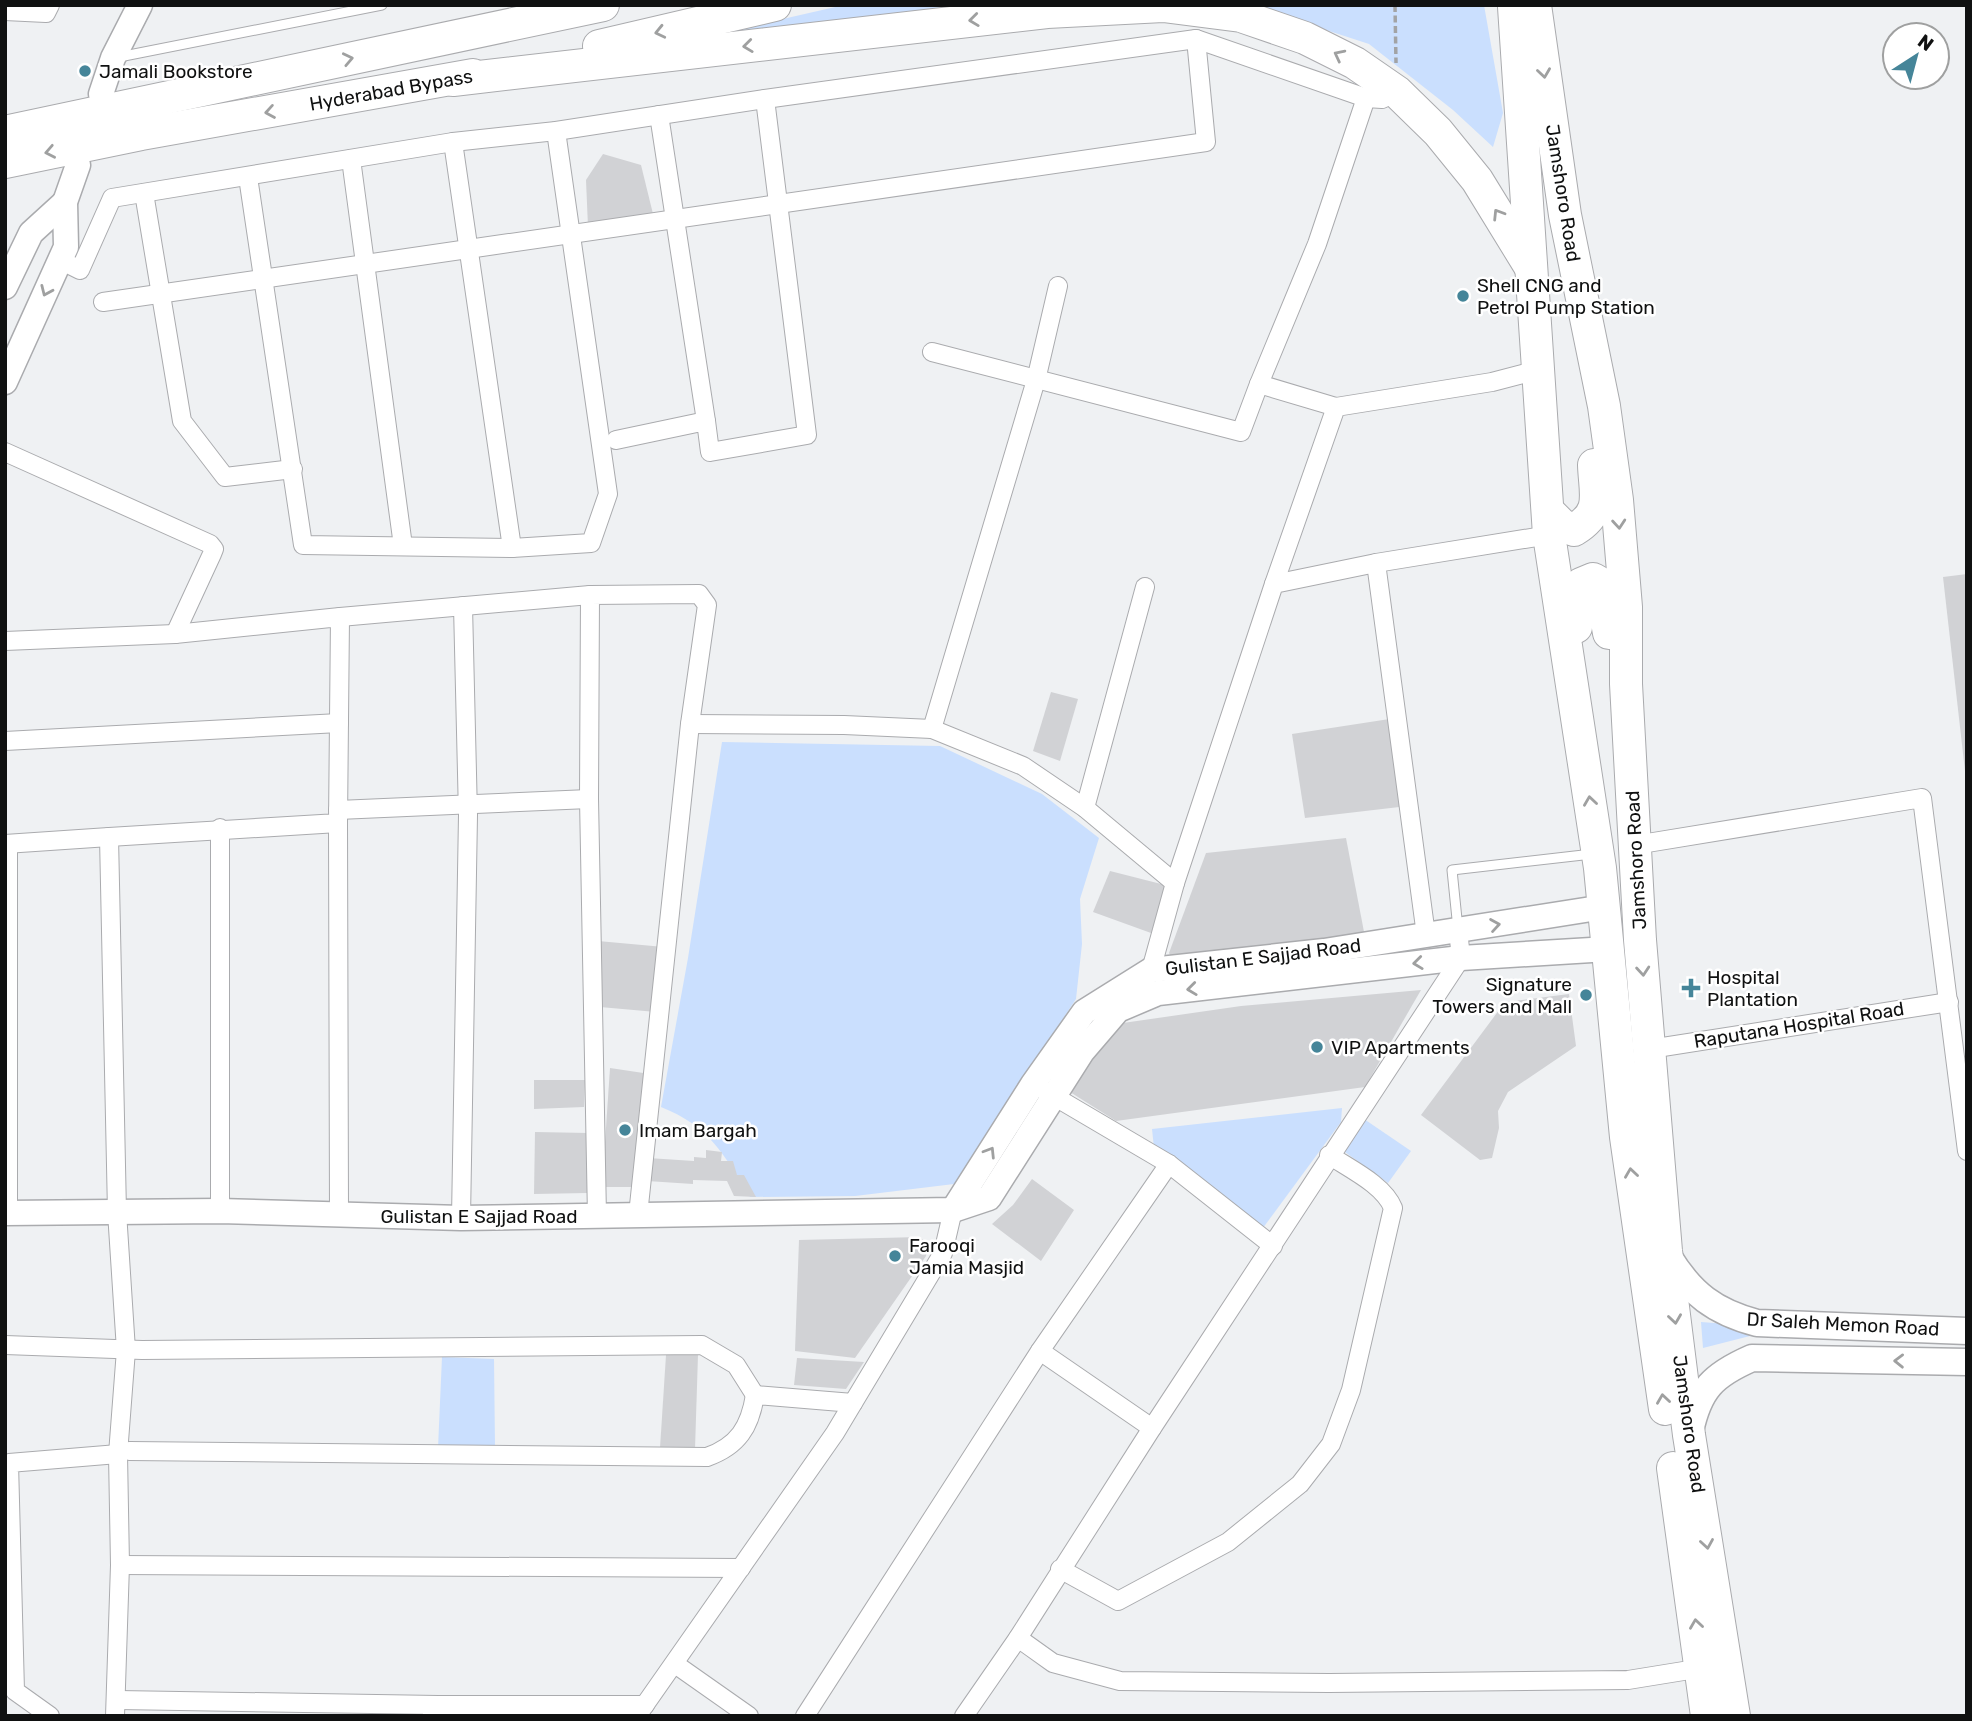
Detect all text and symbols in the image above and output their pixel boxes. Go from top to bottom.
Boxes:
one-way arrow [968,12,979,27]
north arrow [1881,21,1951,91]
one-way arrow [655,23,667,38]
text: N [1913,29,1938,56]
one-way arrow [742,38,753,53]
one-way arrow [1334,49,1346,63]
one-way arrow [342,53,354,68]
place label: Jamali Bookstore [99,60,253,83]
marker: Jamali Bookstore [77,63,93,79]
street label: Hyderabad Bypass [308,64,474,116]
one-way arrow [1536,67,1551,79]
one-way arrow [264,104,276,119]
street label: Jamshoro Road [1541,122,1585,264]
one-way arrow [44,144,56,159]
one-way arrow [1493,208,1506,221]
place label: Shell CNG and Petrol Pump Station [1477,274,1655,319]
one-way arrow [40,284,54,296]
marker: Shell CNG and Petrol Pump Station [1455,288,1471,304]
one-way arrow [1611,518,1626,529]
street label: Jamshoro Road [1621,790,1651,930]
one-way arrow [1582,795,1597,807]
one-way arrow [1489,917,1501,932]
street label: Gulistan E Sajjad Road [1164,934,1362,980]
one-way arrow [1412,955,1423,970]
one-way arrow [1635,965,1650,977]
place label: Hospital Plantation [1707,966,1798,1011]
place label: Signature Towers and Mall [1432,973,1572,1018]
marker: Hospital Plantation [1681,978,1701,998]
one-way arrow [1186,982,1198,997]
marker: Signature Towers and Mall [1578,987,1594,1003]
street label: Raputana Hospital Road [1692,997,1906,1053]
place label: VIP Apartments [1331,1036,1470,1059]
marker: VIP Apartments [1309,1039,1325,1055]
place label: Imam Bargah [639,1119,757,1142]
marker: Imam Bargah [617,1122,633,1138]
one-way arrow [981,1147,994,1160]
one-way arrow [1624,1168,1639,1179]
street label: Gulistan E Sajjad Road [380,1205,578,1228]
place label: Farooqi Jamia Masjid [909,1234,1024,1279]
marker: Farooqi Jamia Masjid [887,1248,903,1264]
street label: Dr Saleh Memon Road [1746,1307,1940,1341]
one-way arrow [1667,1313,1682,1325]
one-way arrow [1893,1353,1903,1369]
street label: Jamshoro Road [1668,1354,1710,1494]
one-way arrow [1656,1393,1671,1404]
one-way arrow [1699,1538,1714,1550]
one-way arrow [1689,1618,1704,1630]

